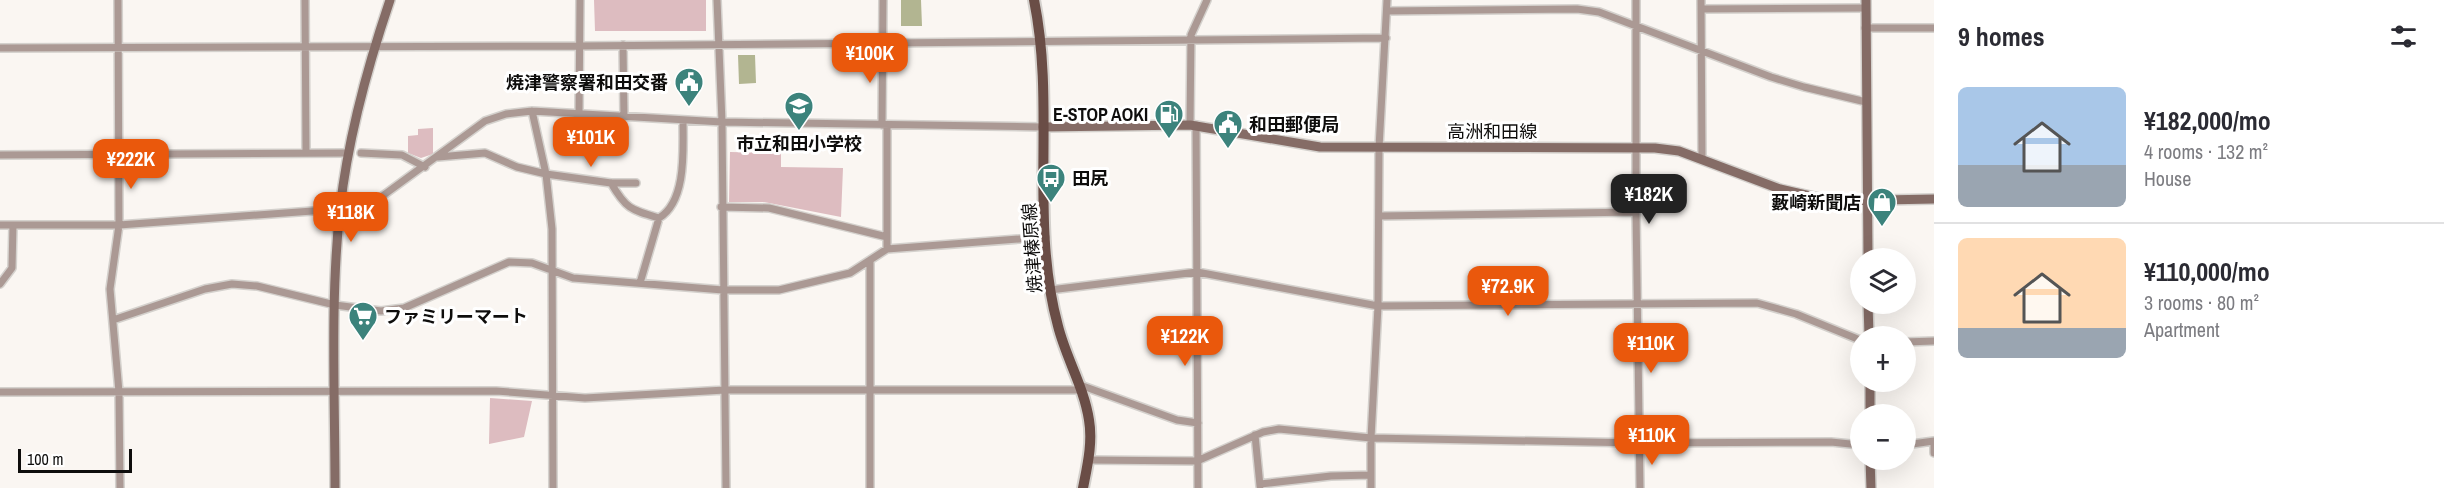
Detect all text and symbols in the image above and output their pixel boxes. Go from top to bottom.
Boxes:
text: 9 homes [1958,19,2045,54]
icon: filters [2387,20,2420,53]
pin: ¥100K [828,33,912,84]
text: ¥100K [846,39,894,66]
public building icon: 焼津警察署和田交番 [673,66,705,108]
place label: 焼津警察署和田交番 [506,70,668,95]
school or university icon: 市立和田小学校 [783,90,815,132]
fuel station icon: E-STOP AOKI [1153,98,1185,140]
place label: E-STOP AOKI [1053,102,1148,127]
text: ¥182,000/mo [2144,103,2271,138]
public building icon: 和田郵便局 [1212,108,1244,150]
icon: home [2006,111,2078,183]
place label: 和田郵便局 [1249,112,1339,137]
pin: ¥101K [549,117,633,168]
street label: 高洲和田線 [1447,119,1537,144]
text: ¥101K [567,123,615,150]
place label: 市立和田小学校 [736,131,862,156]
text: 4 rooms · 132 m² [2144,138,2268,165]
pin: ¥222K [89,139,173,190]
text: ¥222K [107,145,155,172]
bus stop icon: 田尻 [1035,162,1067,204]
text: House [2144,165,2191,192]
place label: 田尻 [1072,166,1108,191]
pin: ¥182K [1607,174,1691,225]
text: ¥182K [1625,180,1673,207]
shop icon: 藪崎新聞店 [1866,186,1898,228]
place label: 藪崎新聞店 [1771,190,1861,215]
pin: ¥118K [309,192,393,243]
text: ¥118K [327,198,375,225]
street label: 焼津榛原線 [1016,202,1048,294]
map controls [1850,248,1916,470]
button: layers [1850,248,1916,314]
text: ¥110,000/mo [2144,254,2270,289]
icon: home [2006,262,2078,334]
pin: ¥72.9K [1459,266,1557,317]
text: ¥72.9K [1482,272,1534,299]
text: 3 rooms · 80 m² [2144,289,2259,316]
supermarket icon: ファミリーマート [347,300,379,342]
place label: ファミリーマート [384,304,528,329]
pin: ¥122K [1143,316,1227,367]
text: Apartment [2144,316,2220,343]
text: ¥122K [1161,322,1209,349]
pin: ¥110K [1609,323,1693,374]
button: + [1850,326,1916,392]
text: ¥110K [1627,329,1675,356]
button: − [1850,404,1916,470]
pin: ¥110K [1610,415,1694,466]
text: ¥110K [1628,421,1676,448]
scale bar [18,446,132,474]
text: 100 m [27,448,63,470]

